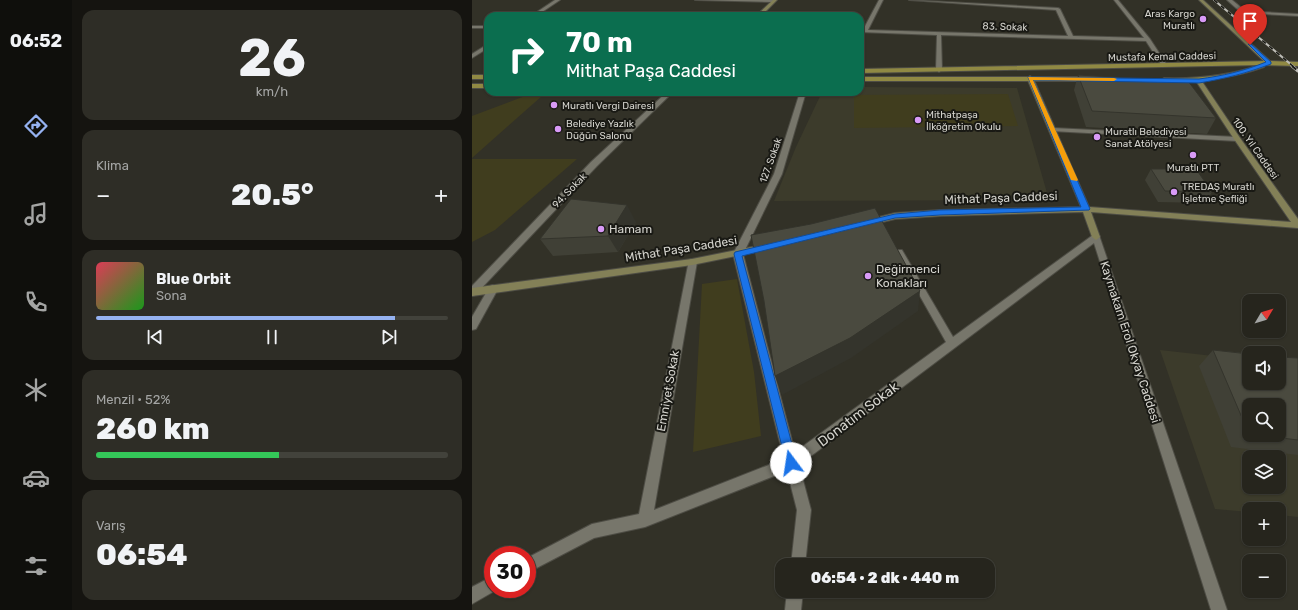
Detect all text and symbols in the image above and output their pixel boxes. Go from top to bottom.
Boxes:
pin [1233,4,1267,45]
place label: Aras Kargo Muratlı [1145,8,1195,32]
icon: arrive [1239,10,1261,32]
marker: Aras Kargo Muratlı [1198,14,1208,24]
street label: 83. Sokak [982,20,1029,34]
text: 70 m [566,26,633,59]
text: 26 [238,27,306,89]
icon: right [500,28,552,80]
text: 06:52 [10,30,62,52]
street label: Mustafa Kemal Caddesi [1108,50,1216,64]
text: Mithat Paşa Caddesi [566,60,736,82]
text: km/h [256,84,288,99]
marker: Muratlı Vergi Dairesi [549,100,559,110]
place label: Muratlı Vergi Dairesi [562,100,654,112]
place label: Mithatpaşa İlköğretim Okulu [926,109,1001,133]
icon: directions [22,112,50,140]
marker: Mithatpaşa İlköğretim Okulu [913,115,923,125]
street label: 100. Yıl Caddesi [1230,116,1281,182]
place label: Belediye Yazlık Düğün Salonu [566,118,635,142]
marker: Belediye Yazlık Düğün Salonu [553,124,563,134]
place label: Muratlı Belediyesi Sanat Atölyesi [1105,126,1187,150]
marker: Muratlı Belediyesi Sanat Atölyesi [1092,132,1102,142]
street label: 127. Sokak [757,135,785,185]
marker: Muratlı PTT [1188,150,1198,160]
text: Klima [96,158,129,173]
place label: Muratlı PTT [1167,162,1219,174]
street label: 94. Sokak [550,170,590,211]
text: 20.5° [231,177,314,213]
place label: TREDAŞ Muratlı İşletme Şefliği [1182,181,1254,205]
text: − [96,182,110,209]
text: + [434,182,448,209]
marker: TREDAŞ Muratlı İşletme Şefliği [1169,187,1179,197]
street label: Mithat Paşa Caddesi [944,189,1058,207]
icon: music [22,200,50,228]
place label: Hamam [609,222,652,236]
marker: Hamam [596,224,606,234]
street label: Mithat Paşa Caddesi [624,233,738,265]
street label: Kaymakam Erol Okyay Caddesi [1097,259,1163,425]
place label: Değirmenci Konakları [876,262,940,290]
text: Blue Orbit [156,270,231,288]
marker: Değirmenci Konakları [863,271,873,281]
icon: phone [22,288,50,316]
text: Sona [156,288,187,303]
north arrow [1242,294,1286,338]
map controls [1242,294,1286,598]
icon: previous [144,326,166,348]
icon: pause [261,326,283,348]
icon: next [378,326,400,348]
button: sound [1242,346,1286,390]
street label: Emniyet Sokak [654,349,682,433]
icon: climate [22,376,50,404]
street label: Donatım Sokak [814,378,903,450]
text: Menzil · 52% [96,392,170,407]
button: search [1242,398,1286,442]
text: 260 km [96,411,210,447]
position arrow [770,442,812,484]
button: layers [1242,450,1286,494]
icon: car [22,464,50,492]
button: + [1242,502,1286,546]
text: Varış [96,518,126,533]
text: 06:54 [96,537,188,573]
speed limit sign: 30 [484,546,536,598]
icon: filters [22,552,50,580]
button: − [1242,554,1286,598]
text: 06:54 · 2 dk · 440 m [811,569,959,587]

